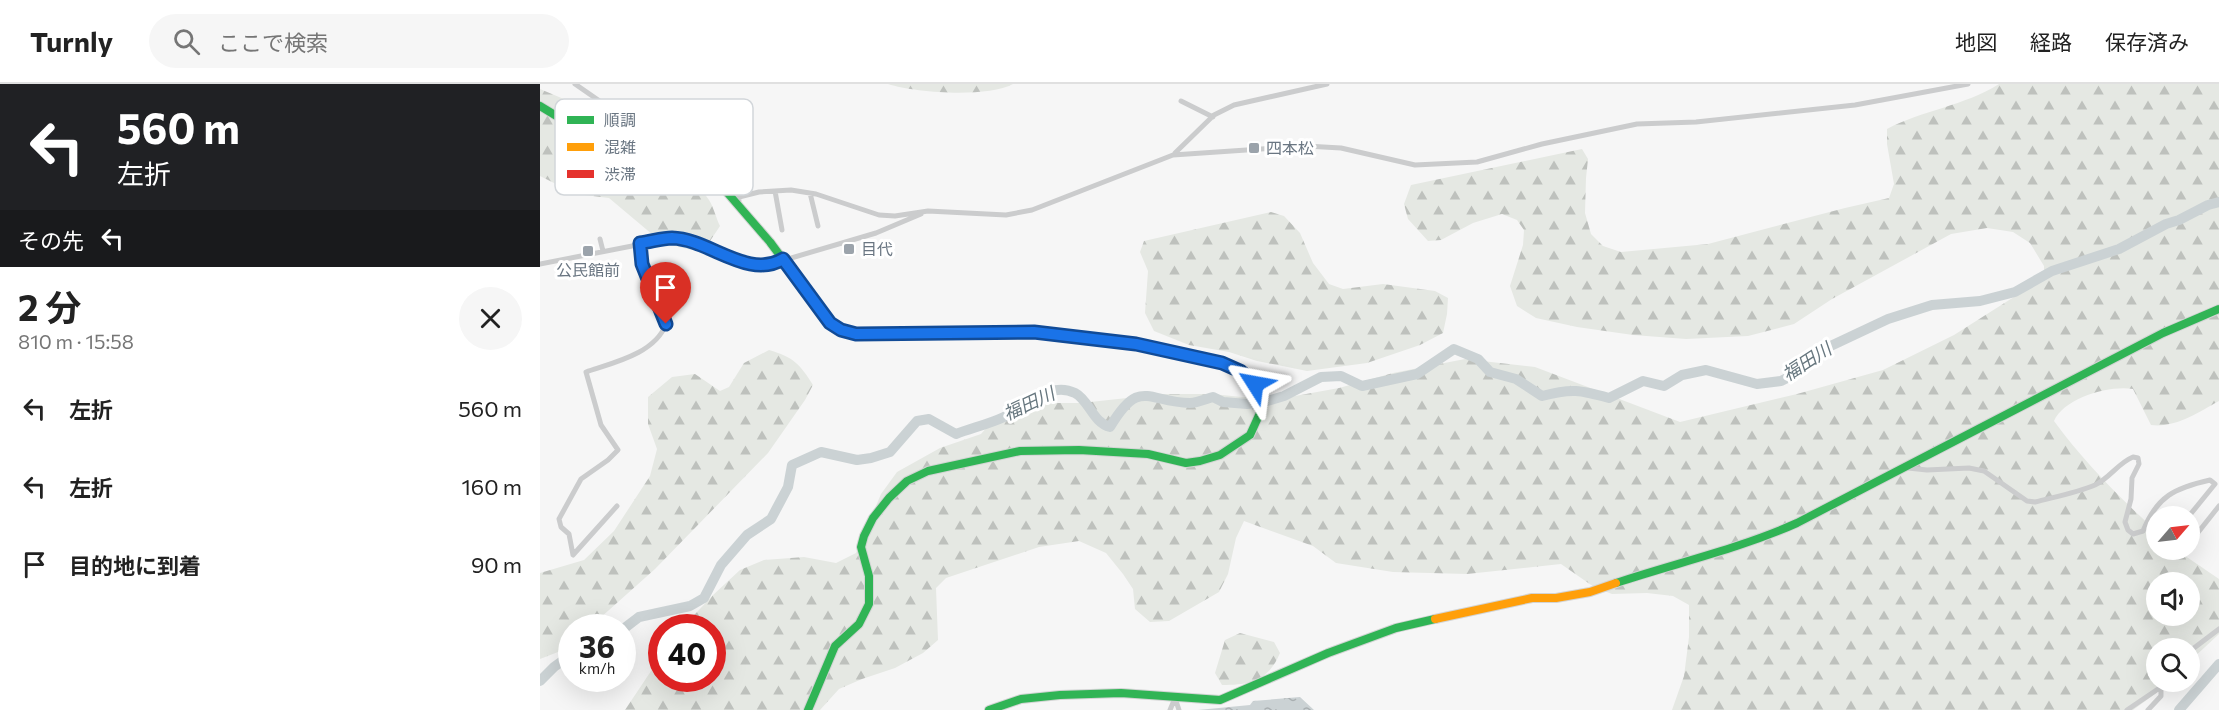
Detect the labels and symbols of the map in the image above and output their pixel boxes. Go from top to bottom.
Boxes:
legend [555,99,753,195]
text: 順調 [604,110,636,129]
text: 混雑 [604,137,636,156]
place label: 四本松 [1266,138,1314,157]
marker: 四本松 [1247,141,1261,155]
text: 渋滞 [604,164,636,183]
place label: 目代 [861,239,893,258]
marker: 目代 [842,242,856,256]
marker: 公民館前 [581,244,595,258]
place label: 公民館前 [556,260,620,279]
pin [640,262,691,324]
water label: 福田川 [1778,336,1837,385]
position arrow [1223,352,1287,416]
water label: 福田川 [999,381,1060,424]
north arrow [2146,506,2200,560]
speed limit sign: 40 [648,614,726,692]

